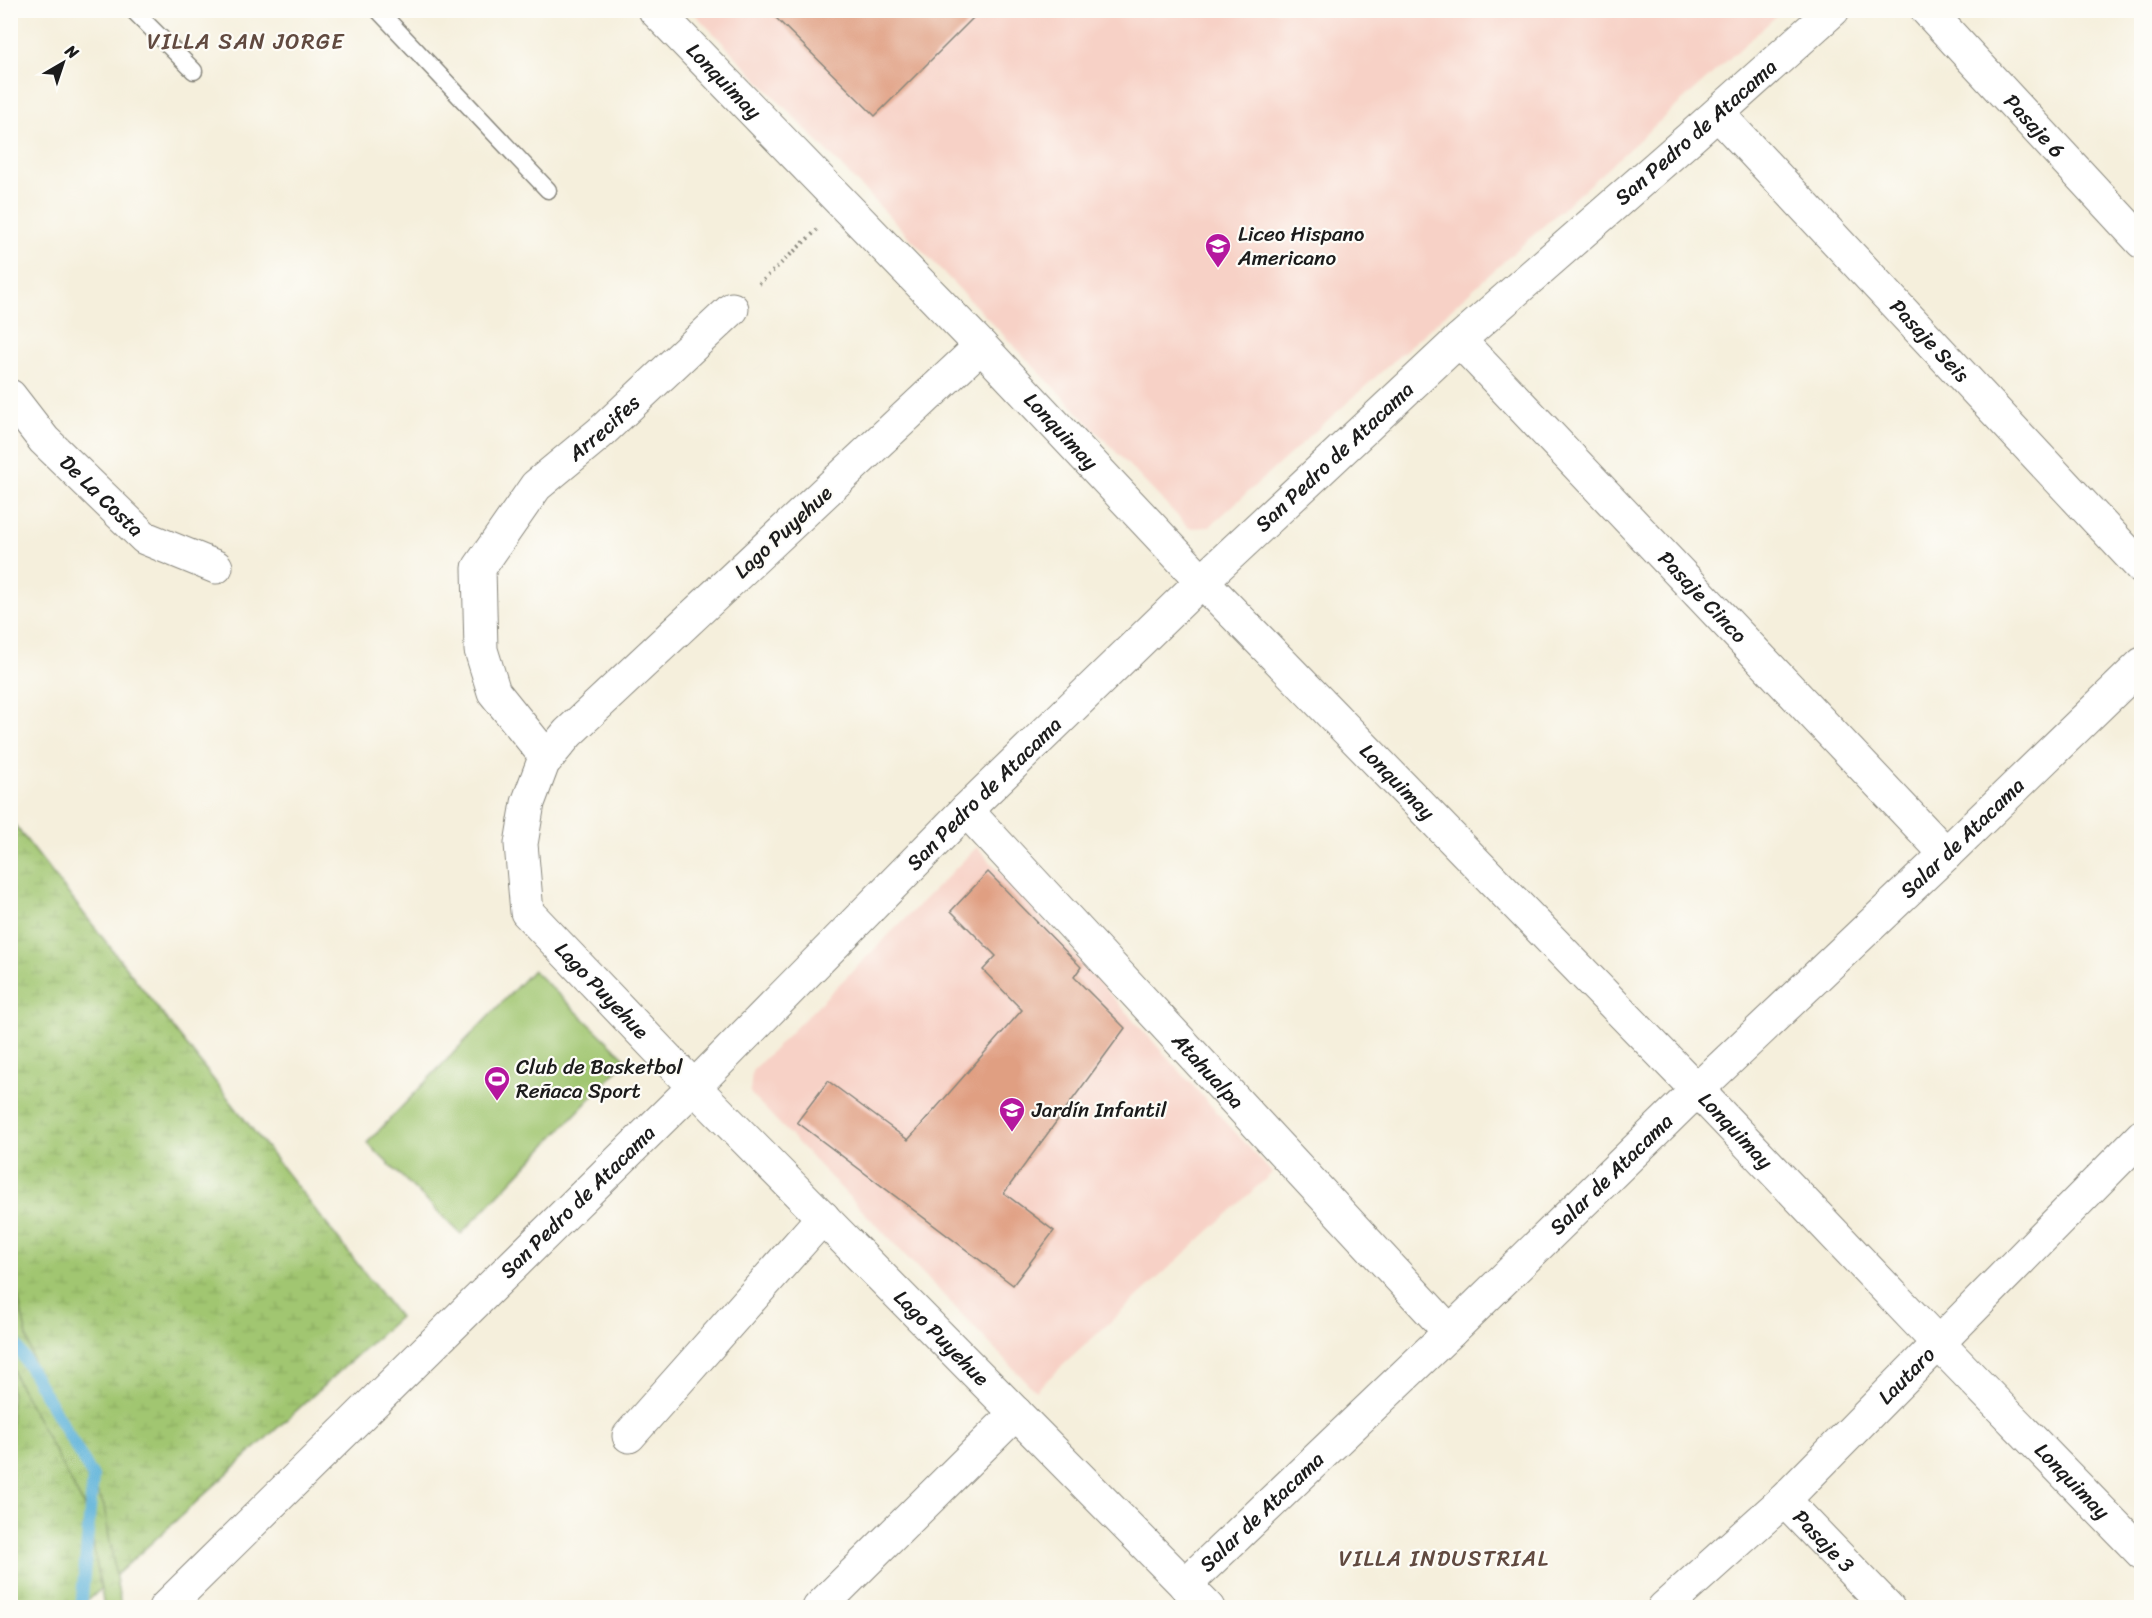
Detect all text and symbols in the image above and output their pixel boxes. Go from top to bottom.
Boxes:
district label: VILLA SAN JORGE [147,22,345,61]
north arrow [33,33,93,93]
street label: Lonquimay [677,33,771,129]
text: N [58,36,86,67]
street label: San Pedro de Atacama [1605,49,1787,215]
street label: Pasaje 6 [1994,84,2075,167]
place label: Liceo Hispano Americano [1237,215,1364,277]
school or university icon: Liceo Hispano Americano [1203,231,1233,269]
street label: Pasaje Seis [1880,289,1979,392]
street label: San Pedro de Atacama [1246,372,1423,542]
street label: Lonquimay [1014,383,1108,479]
street label: Arrecifes [558,385,650,472]
street label: De La Costa [50,445,154,547]
street label: Lago Puyehue [724,476,842,588]
street label: Pasaje Cinco [1648,541,1757,653]
street label: San Pedro de Atacama [897,707,1072,880]
street label: Lonquimay [1350,734,1445,830]
street label: Salar de Atacama [1891,768,2034,908]
street label: Lago Puyehue [545,932,659,1049]
street label: Atahualpa [1161,1023,1254,1119]
place label: Club de Basketbol Reñaca Sport [516,1048,683,1110]
sports icon: Club de Basketbol Reñaca Sport [482,1064,512,1102]
street label: Lonquimay [1689,1082,1783,1179]
place label: Jardín Infantil [1031,1091,1167,1129]
school or university icon: Jardín Infantil [997,1095,1027,1133]
street label: Salar de Atacama [1540,1103,1683,1244]
street label: San Pedro de Atacama [490,1115,665,1288]
street label: Lago Puyehue [884,1280,999,1396]
street label: Lautaro [1868,1337,1945,1414]
street label: Lonquimay [2025,1433,2120,1529]
street label: Salar de Atacama [1190,1442,1334,1582]
street label: Pasaje 3 [1783,1500,1864,1582]
district label: VILLA INDUSTRIAL [1339,1539,1549,1578]

